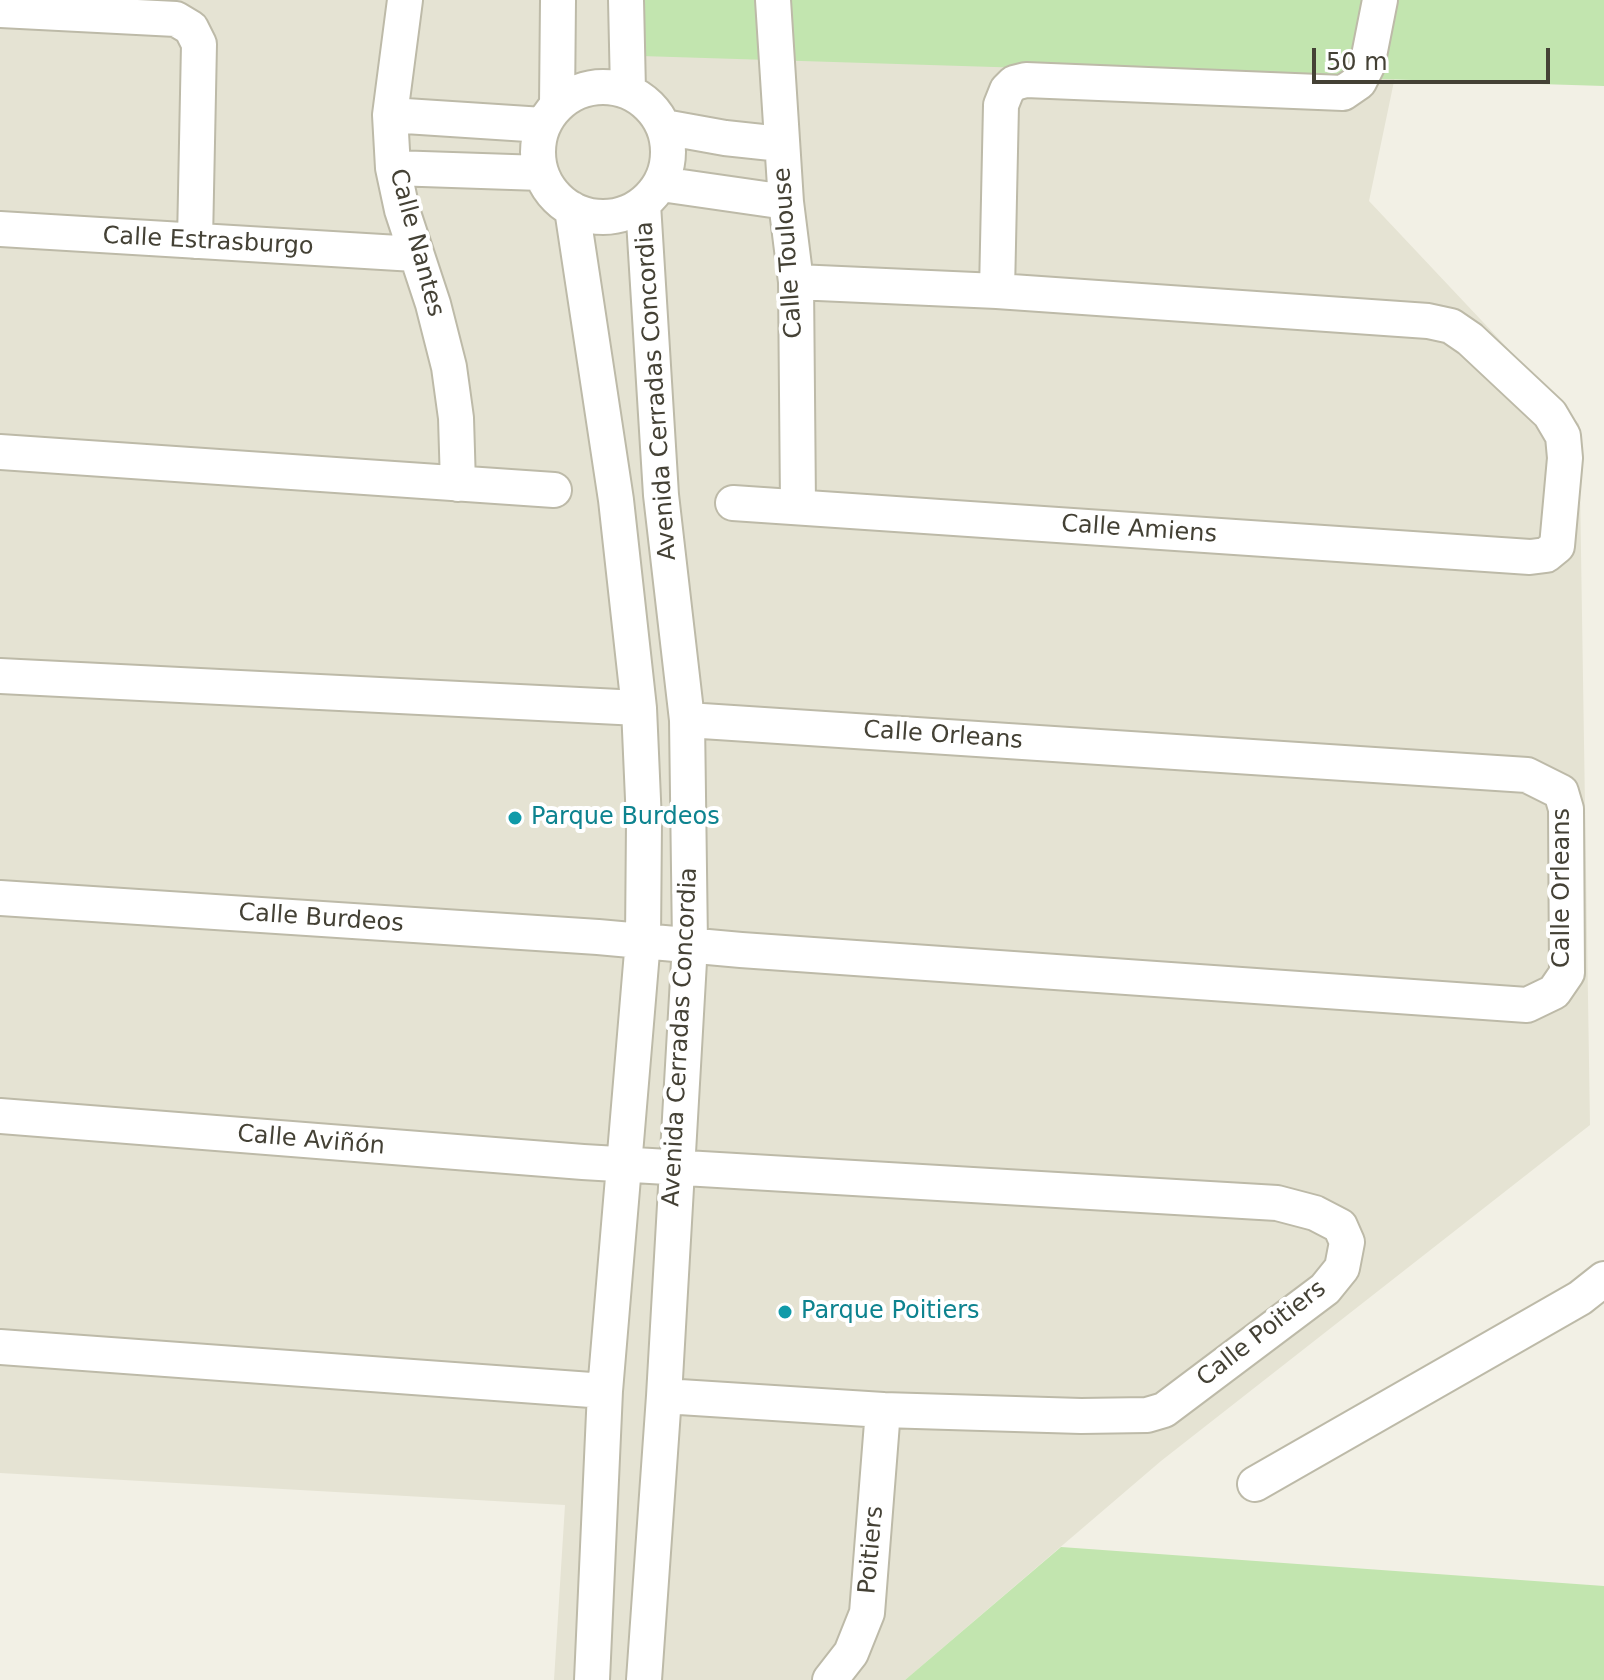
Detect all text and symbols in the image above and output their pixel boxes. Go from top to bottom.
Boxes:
scale bar [1316,32,1554,82]
text: 50 m [1326,48,1388,76]
street label: Calle Nantes [382,166,450,320]
street label: Calle Toulouse [769,166,809,340]
street label: Avenida Cerradas Concordia [631,221,683,561]
street label: Calle Estrasburgo [102,222,314,262]
street label: Calle Amiens [1060,510,1218,550]
street label: Calle Orleans [862,716,1024,756]
place label: Parque Burdeos [531,804,720,832]
street label: Calle Orleans [1549,808,1577,968]
marker: Parque Burdeos [506,809,524,827]
street label: Avenida Cerradas Concordia [658,867,704,1207]
street label: Calle Burdeos [237,899,405,939]
street label: Calle Aviñón [236,1120,386,1162]
street label: Calle Poitiers [1192,1275,1332,1393]
place label: Parque Poitiers [801,1298,980,1326]
marker: Parque Poitiers [776,1303,794,1321]
street label: Poitiers [854,1505,890,1595]

